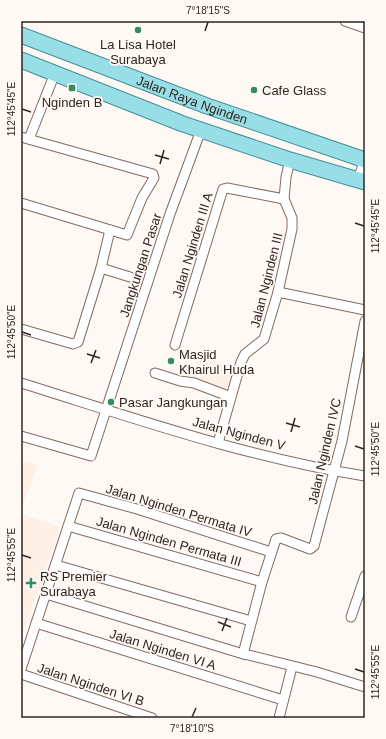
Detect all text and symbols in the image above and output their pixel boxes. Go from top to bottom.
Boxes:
text: 7°18'15"S [186,5,230,16]
marker: La Lisa Hotel Surabaya [133,25,143,35]
place label: La Lisa Hotel Surabaya [100,37,176,67]
street label: Jalan Raya Nginden [134,73,249,127]
text: 112°45'45"E [6,82,17,136]
marker: Nginden B [67,83,77,93]
place label: Cafe Glass [262,83,327,98]
marker: Cafe Glass [249,85,259,95]
place label: Nginden B [42,95,102,110]
street label: Jalan Nginden III A [169,190,216,300]
text: 112°45'45"E [370,199,381,253]
street label: Jangkungan Pasar [117,211,165,319]
street label: Jalan Nginden III [247,231,286,329]
text: 112°45'50"E [6,305,17,359]
place label: Masjid Khairul Huda [179,347,255,377]
marker: Masjid Khairul Huda [166,356,176,366]
place label: Pasar Jangkungan [119,395,227,410]
marker: Pasar Jangkungan [106,397,116,407]
street label: Jalan Nginden IVC [305,397,344,506]
street label: Jalan Nginden V [191,414,287,453]
text: 112°45'50"E [370,422,381,476]
street label: Jalan Nginden Permata IV [104,481,254,540]
street label: Jalan Nginden Permata III [95,514,243,569]
text: 112°45'55"E [6,528,17,582]
place label: RS Premier Surabaya [40,569,108,599]
marker: RS Premier Surabaya [25,577,37,589]
street label: Jalan Nginden VI A [108,626,218,673]
text: 112°45'55"E [370,645,381,699]
street label: Jalan Nginden VI B [36,660,146,709]
text: 7°18'10"S [170,723,214,734]

